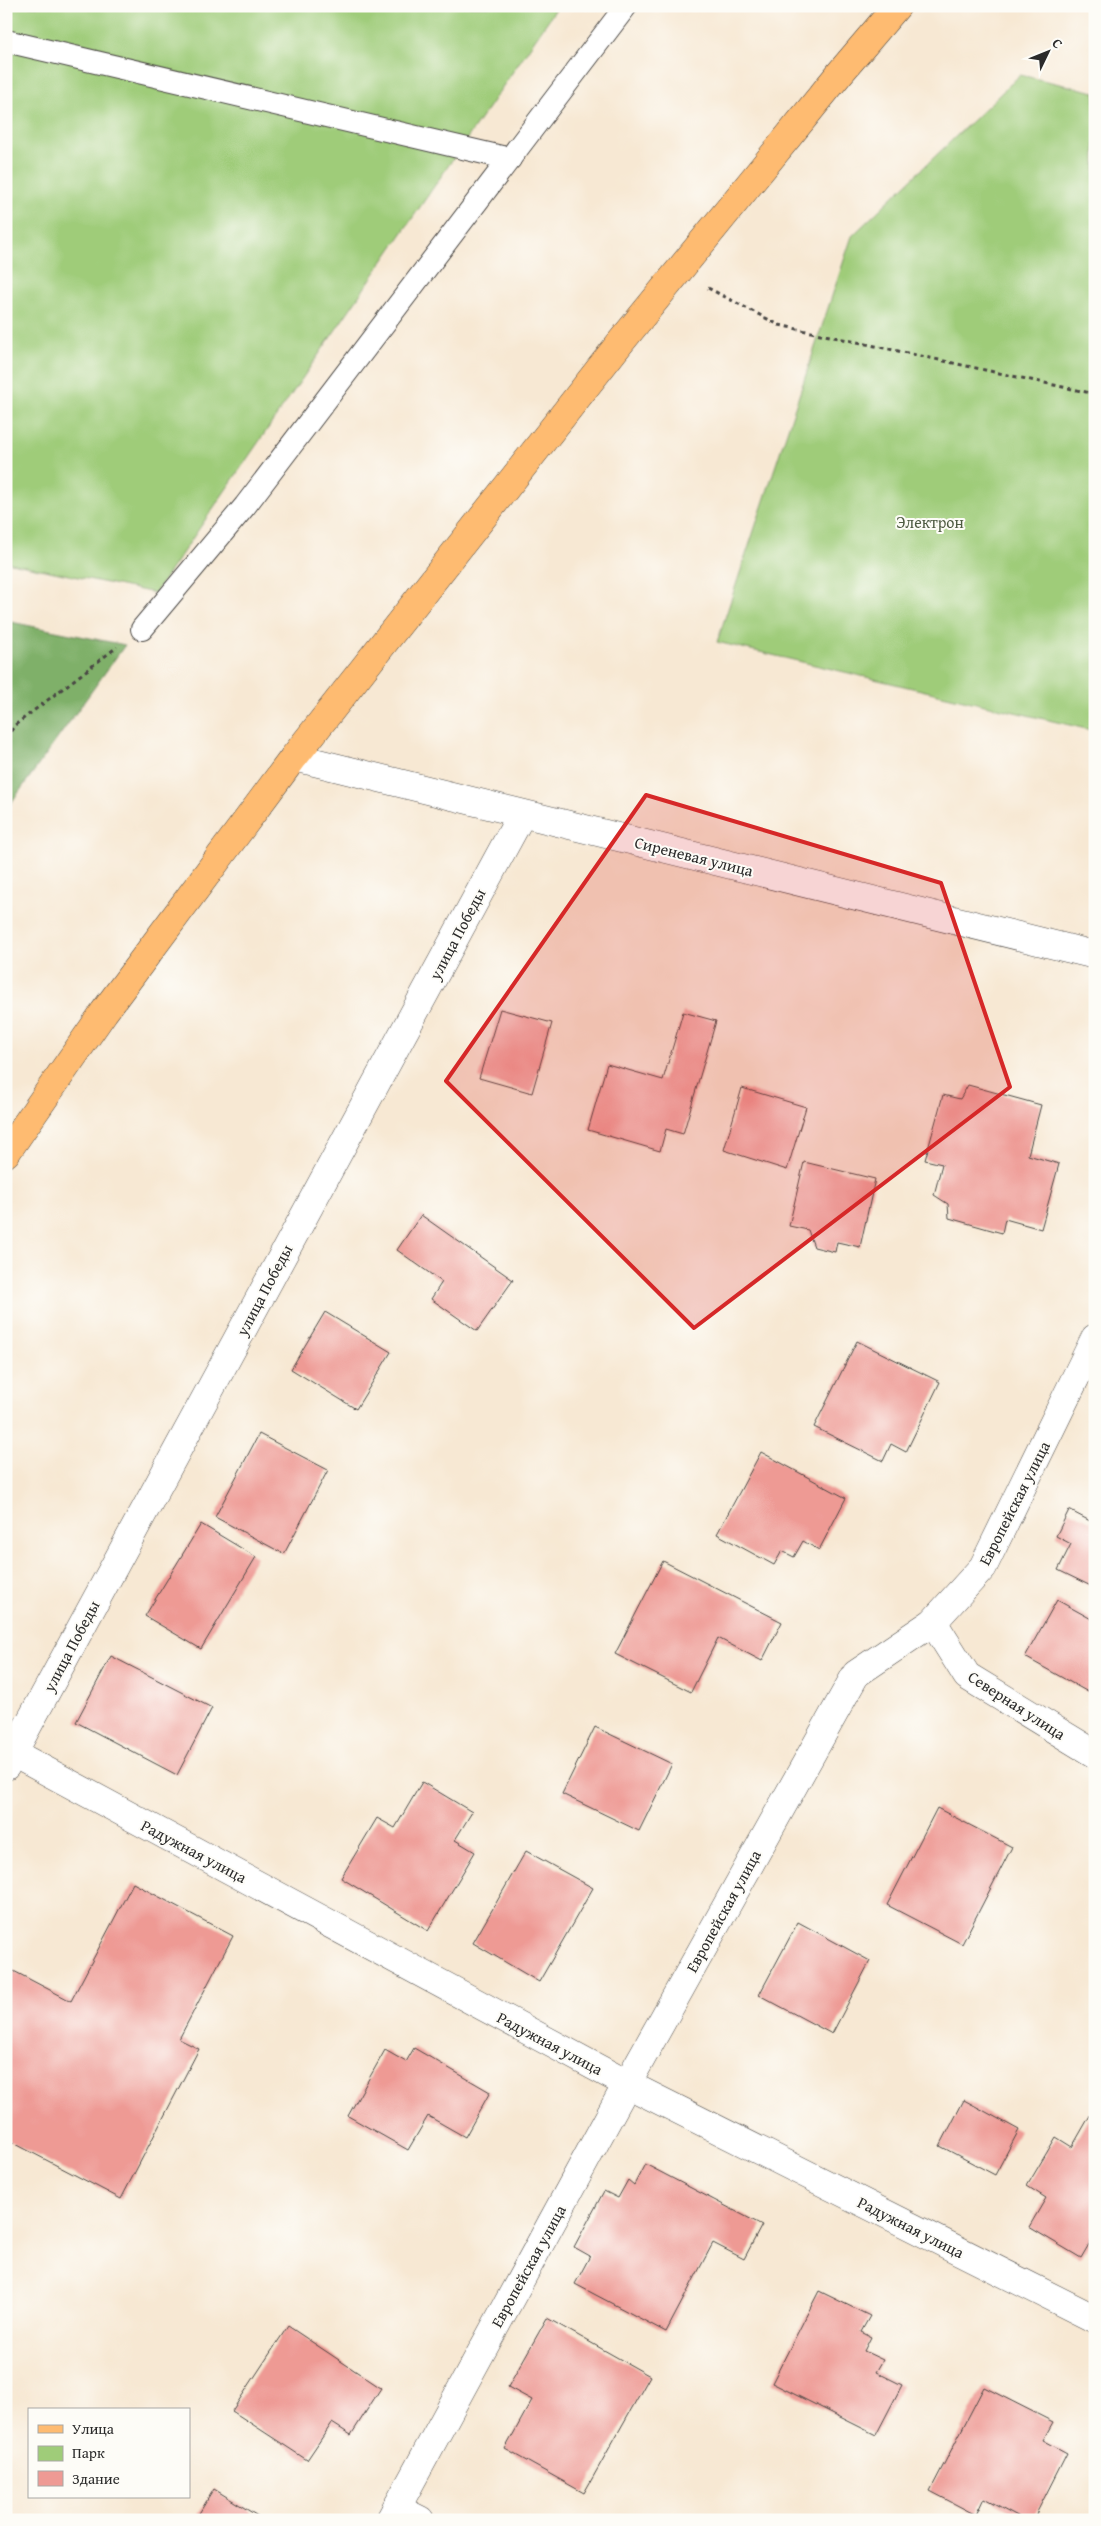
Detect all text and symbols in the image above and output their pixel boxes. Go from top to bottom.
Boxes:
north arrow [1024,28,1074,78]
text: С [1047,33,1068,53]
park label: Электрон [896,510,964,534]
street label: Сиреневая улица [632,830,756,882]
street label: улица Победы [422,884,491,985]
street label: улица Победы [229,1240,298,1341]
street label: Европейская улица [972,1436,1056,1569]
street label: улица Победы [36,1596,105,1697]
street label: Северная улица [964,1664,1071,1746]
street label: Радужная улица [137,1813,251,1889]
street label: Европейская улица [679,1845,767,1977]
street label: Радужная улица [493,2005,607,2081]
street label: Радужная улица [854,2190,969,2264]
street label: Европейская улица [484,2200,572,2332]
legend [28,2408,190,2498]
text: Улица [72,2418,115,2439]
text: Парк [72,2442,105,2463]
text: Здание [72,2468,120,2489]

